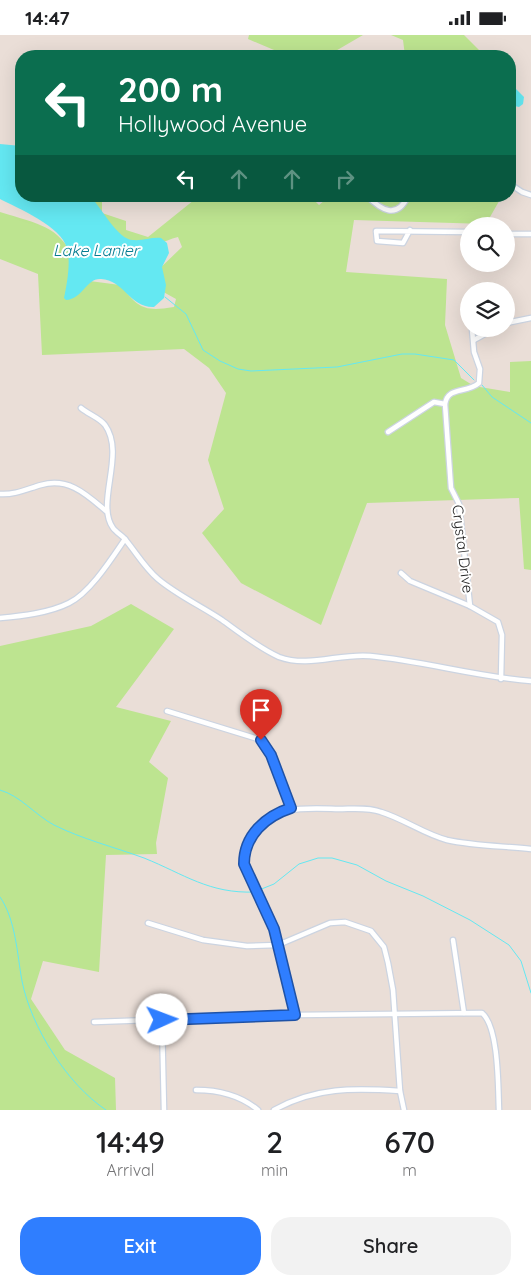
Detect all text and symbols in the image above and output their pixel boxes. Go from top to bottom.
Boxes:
text: 14:47 [25,6,70,30]
text: 200 m [118,67,223,111]
icon: left [35,70,100,135]
text: Hollywood Avenue [118,110,307,138]
icon: left [172,165,200,193]
icon: ahead [225,165,253,193]
icon: ahead [278,165,306,193]
icon: right [331,165,359,193]
map controls [460,217,515,337]
button: search [460,217,515,272]
water label: Lake Lanier [53,240,141,260]
button: layers [460,282,515,337]
street label: Crystal Drive [448,504,478,594]
pin [240,689,282,740]
icon: arrive [247,696,275,724]
position arrow [135,993,187,1045]
text: 14:49 [96,1123,165,1161]
text: 2 [266,1123,283,1161]
text: 670 [384,1123,435,1161]
text: Arrival [107,1160,154,1180]
text: min [261,1160,288,1180]
text: m [402,1160,417,1180]
button: Exit [20,1217,261,1275]
button: Share [271,1217,511,1275]

